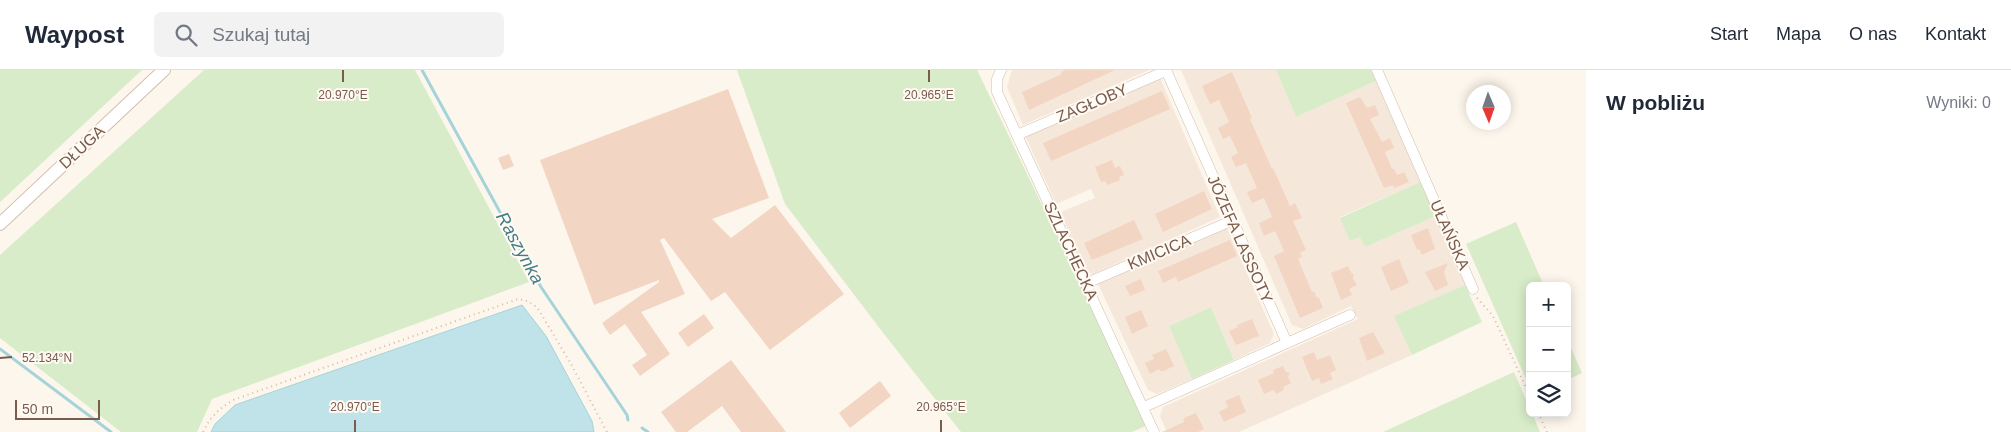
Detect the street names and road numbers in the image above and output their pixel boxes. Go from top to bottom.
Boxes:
street label: ZAGŁOBY [1054,80,1130,126]
street label: DŁUGA [56,122,108,172]
street label: JÓZEFA LASSOTY [1204,172,1277,306]
street label: UŁAŃSKA [1427,197,1474,273]
street label: SZLACHECKA [1041,199,1101,303]
street label: KMICICA [1125,231,1193,273]

